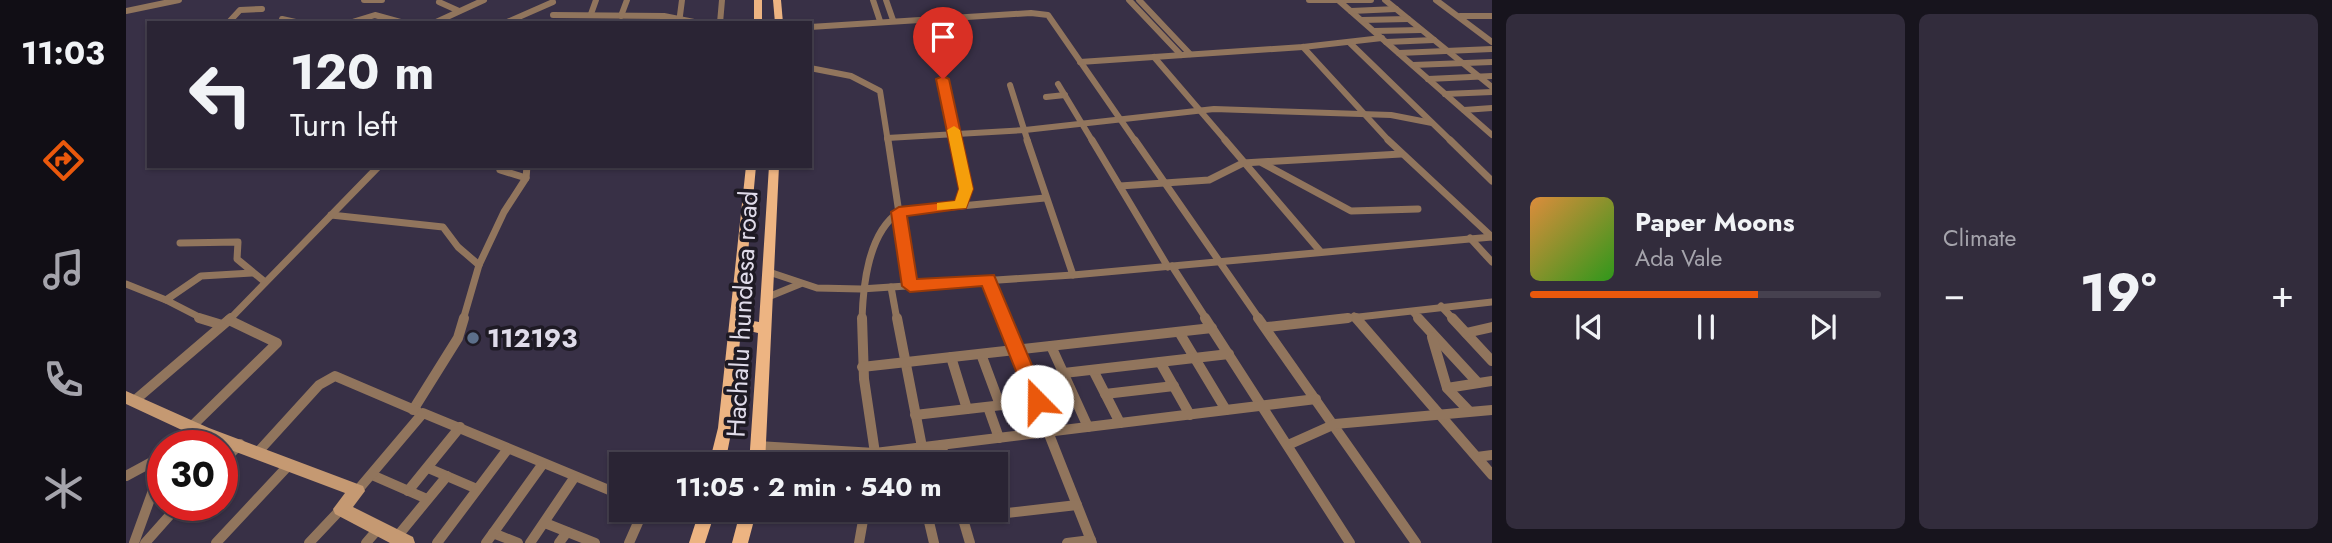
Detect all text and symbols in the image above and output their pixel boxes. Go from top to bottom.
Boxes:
pin [913,7,973,79]
icon: arrive [924,18,962,56]
text: 11:03 [21,30,105,76]
text: 120 m [290,37,434,107]
icon: left [175,49,266,140]
text: Turn left [290,102,397,148]
icon: directions [39,136,88,185]
street label: Hachalu hundesa road [717,190,767,438]
text: Paper Moons [1635,203,1795,241]
text: Climate [1943,221,2016,255]
text: Ada Vale [1635,241,1722,275]
icon: music [39,245,88,294]
text: 19° [2080,255,2156,331]
text: − [1943,266,1965,321]
text: + [2271,266,2294,321]
icon: previous [1570,308,1608,346]
icon: pause [1687,308,1725,346]
icon: next [1804,308,1842,346]
place label: 112193 [487,319,577,357]
marker: 112193 [465,330,481,346]
icon: phone [39,355,88,404]
position arrow [1000,364,1074,438]
speed limit sign: 30 [147,430,238,521]
icon: climate [39,464,88,513]
text: 11:05 · 2 min · 540 m [675,468,942,506]

